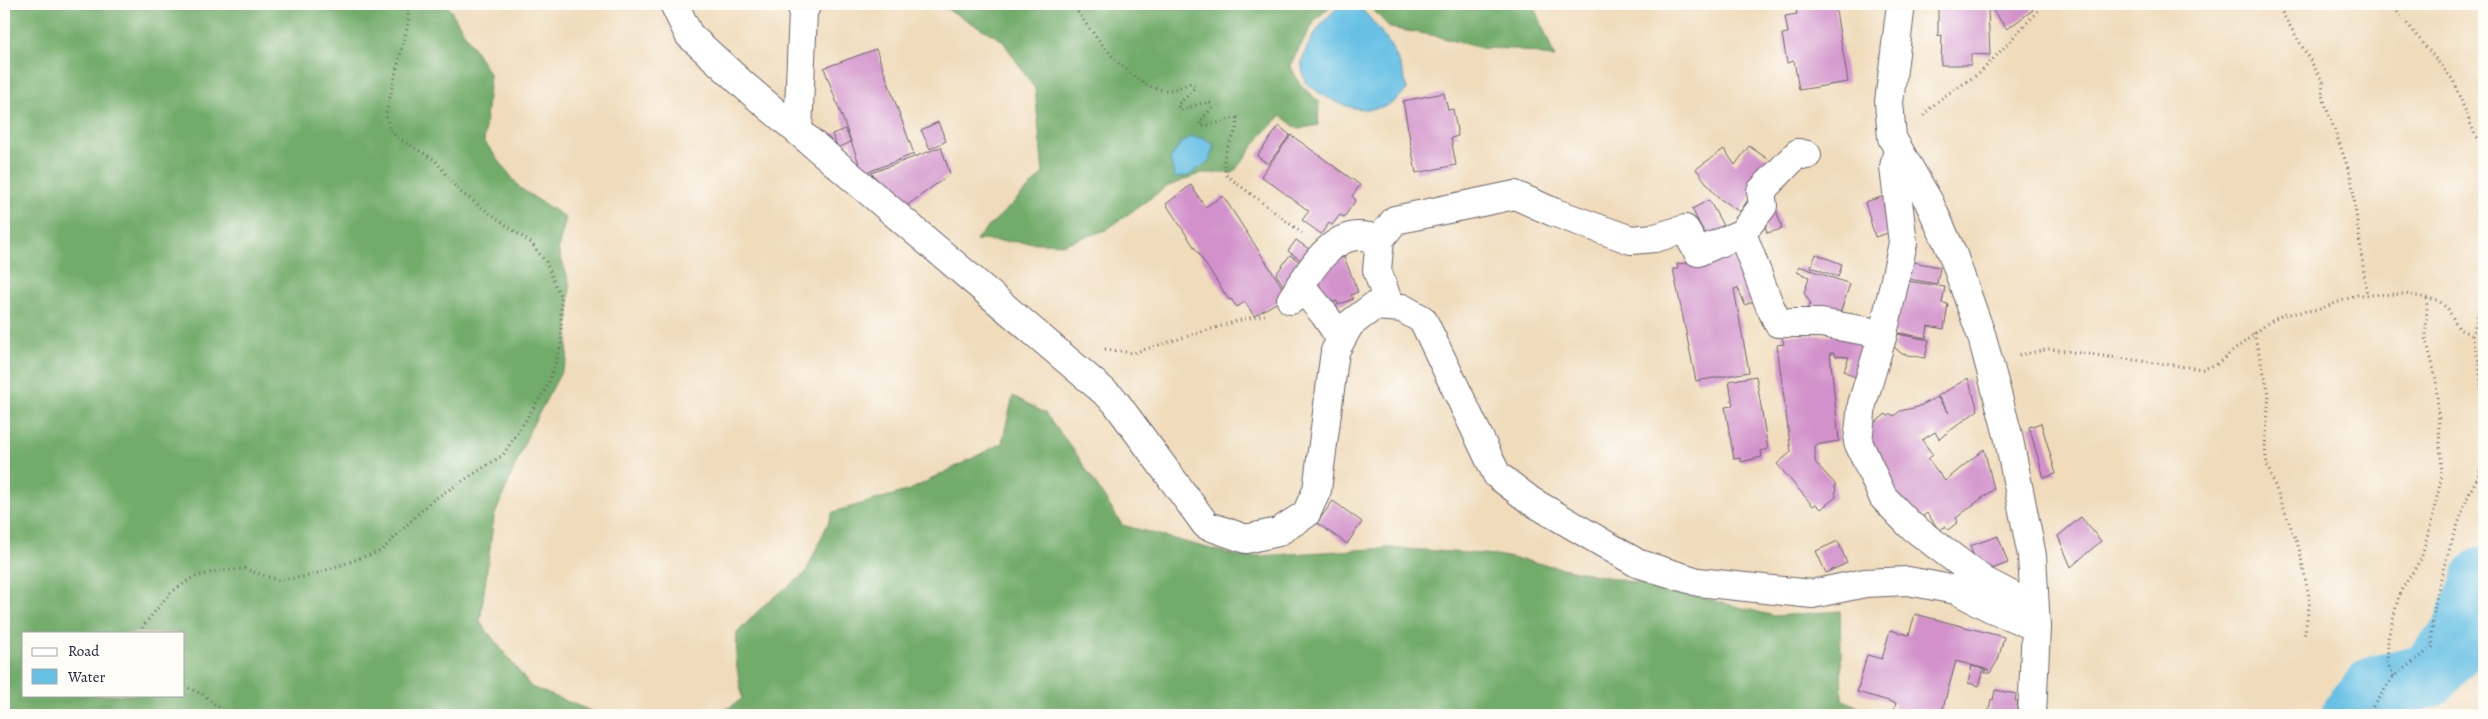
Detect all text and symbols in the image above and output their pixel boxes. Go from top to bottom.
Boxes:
legend [22,632,185,696]
text: Road [68,641,100,661]
text: Water [67,667,105,687]

